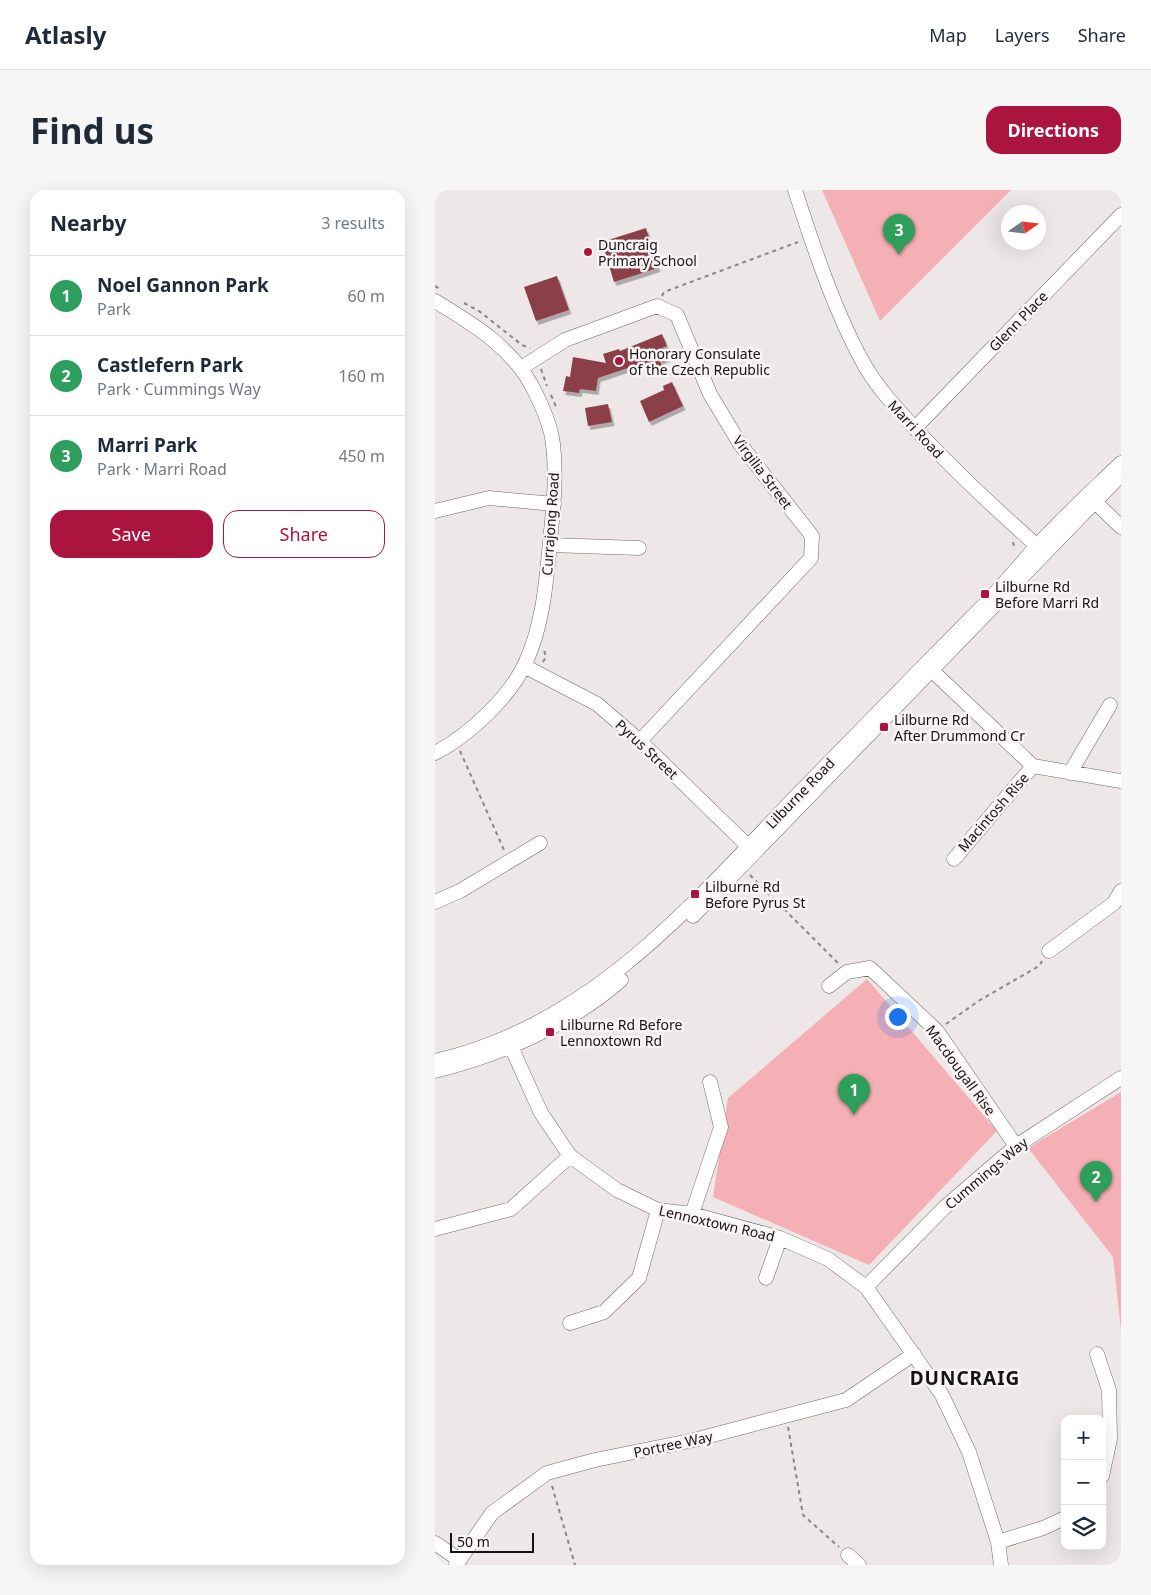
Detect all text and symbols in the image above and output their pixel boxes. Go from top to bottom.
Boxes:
text: Atlasly [25,18,106,51]
text: Map [929,23,967,47]
text: Layers [995,23,1050,47]
text: Share [1078,23,1126,47]
button: Directions [986,106,1121,154]
text: Find us [30,107,154,154]
north arrow [1001,205,1046,250]
text: Nearby [50,209,126,237]
text: 3 results [321,212,385,234]
pin: 3 [883,214,915,255]
place label: Duncraig Primary School [598,235,697,270]
marker: Duncraig Primary School [582,246,594,258]
text: Noel Gannon Park [97,272,269,298]
text: 1 [61,285,71,307]
text: 60 m [348,285,385,307]
street label: Glenn Place [984,287,1052,355]
text: Park [97,298,131,320]
place label: Honorary Consulate of the Czech Republic [629,344,770,379]
text: Castlefern Park [97,352,243,378]
marker: Honorary Consulate of the Czech Republic [613,355,625,367]
text: 2 [61,365,71,387]
text: 160 m [338,365,385,387]
text: Park · Cummings Way [97,378,261,400]
street label: Marri Road [884,396,948,462]
street label: Virgilia Street [729,431,797,513]
text: Marri Park [97,432,197,458]
text: 3 [61,445,71,467]
text: 450 m [338,445,385,467]
text: Park · Marri Road [97,458,227,480]
street label: Currajong Road [537,472,563,576]
button: Save [50,510,213,558]
button: Share [223,510,385,558]
place label: Lilburne Rd Before Marri Rd [995,577,1099,612]
marker: Lilburne Rd Before Marri Rd [979,588,991,600]
place label: Lilburne Rd After Drummond Cr [894,710,1025,745]
street label: Pyrus Street [611,715,683,783]
marker: Lilburne Rd After Drummond Cr [878,721,890,733]
street label: Lilburne Road [761,754,839,832]
street label: Macintosh Rise [953,768,1033,856]
place label: Lilburne Rd Before Pyrus St [705,877,805,912]
marker: Lilburne Rd Before Pyrus St [689,888,701,900]
your location [885,1004,911,1030]
place label: Lilburne Rd Before Lennoxtown Rd [560,1015,683,1050]
street label: Macdougall Rise [922,1021,1000,1119]
marker: Lilburne Rd Before Lennoxtown Rd [544,1026,556,1038]
pin: 1 [838,1074,870,1115]
street label: Cummings Way [941,1132,1032,1213]
pin: 2 [1080,1161,1112,1202]
street label: Lennoxtown Road [657,1200,777,1246]
district label: DUNCRAIG [910,1365,1020,1391]
map controls [1061,1415,1106,1550]
button: + [1061,1415,1106,1460]
street label: Portree Way [632,1426,715,1462]
button: − [1061,1460,1106,1505]
button: layers [1061,1505,1106,1550]
scale bar [450,1530,534,1553]
text: 50 m [457,1532,490,1551]

